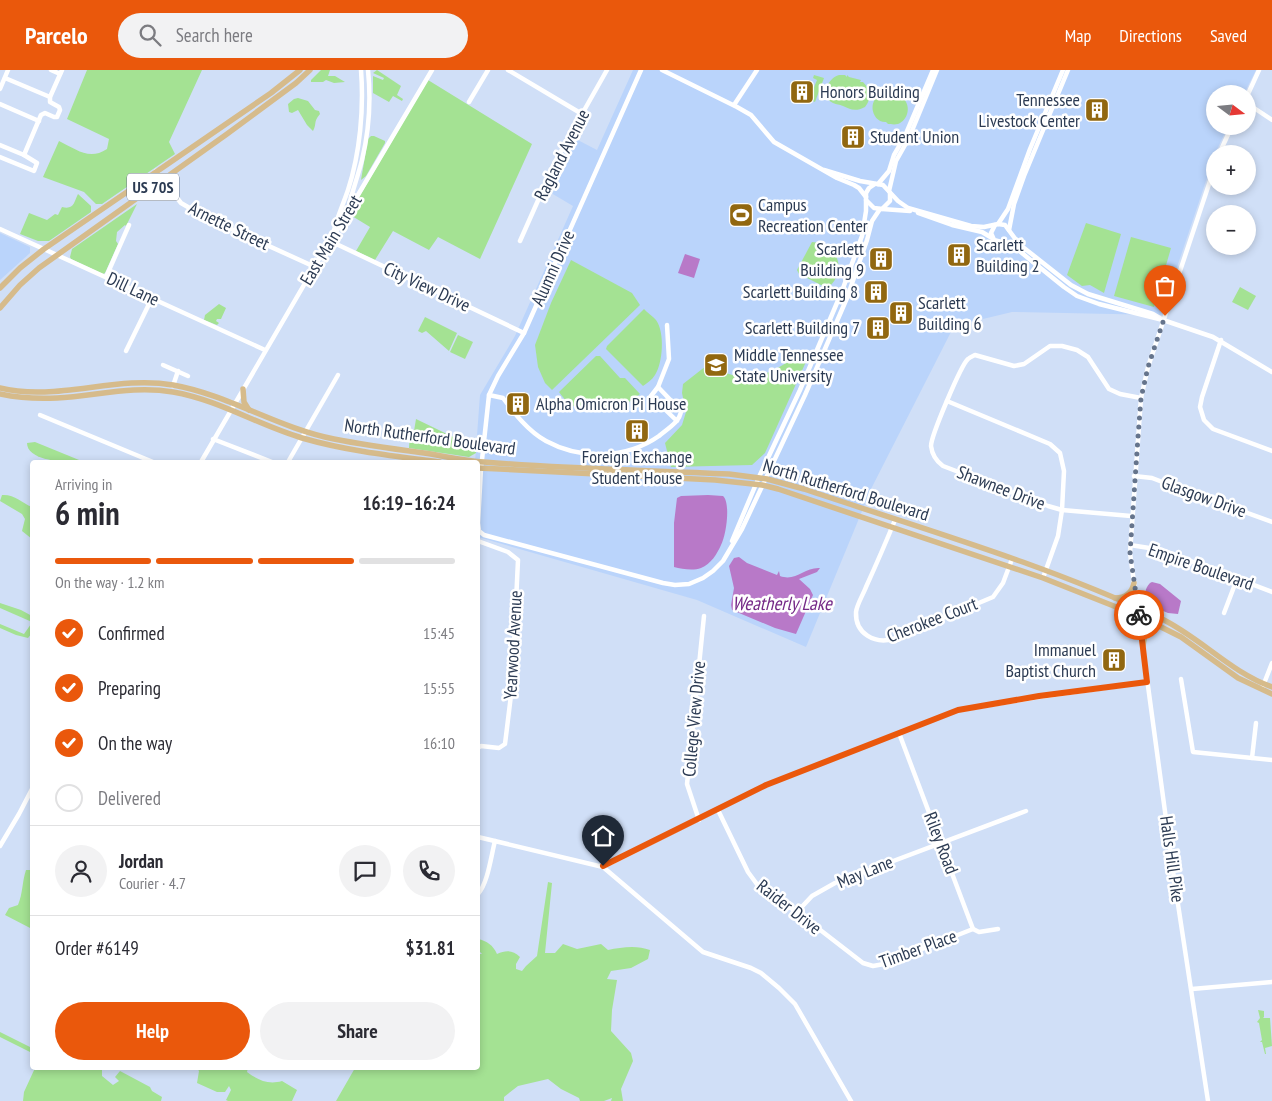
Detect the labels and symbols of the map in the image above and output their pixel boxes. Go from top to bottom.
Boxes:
building icon: Honors Building [789,79,815,105]
place label: Honors Building [820,80,920,103]
north arrow [1206,85,1256,135]
place label: Tennessee Livestock Center [979,88,1080,132]
building icon: Tennessee Livestock Center [1084,97,1110,123]
street label: Ragland Avenue [529,105,594,204]
building icon: Student Union [840,124,866,150]
place label: Student Union [870,125,959,148]
road number: US 70S [127,174,179,200]
street label: East Main Street [295,190,367,289]
place label: Campus Recreation Center [758,193,868,237]
street label: Arnette Street [185,196,273,255]
sports icon: Campus Recreation Center [728,202,754,228]
street label: Alumni Drive [526,226,579,309]
place label: Scarlett Building 2 [976,233,1040,277]
place label: Scarlett Building 9 [800,237,864,281]
building icon: Scarlett Building 2 [946,242,972,268]
building icon: Scarlett Building 9 [868,246,894,272]
street label: City View Drive [380,256,474,317]
pin [1144,265,1186,316]
street label: Dill Lane [103,266,163,311]
building icon: Scarlett Building 8 [863,279,889,305]
place label: Scarlett Building 8 [743,280,858,303]
place label: Scarlett Building 6 [918,291,982,335]
building icon: Scarlett Building 6 [888,300,914,326]
building icon: Scarlett Building 7 [865,315,891,341]
place label: Scarlett Building 7 [745,316,860,339]
place label: Middle Tennessee State University [734,343,844,387]
school or university icon: Middle Tennessee State University [703,352,729,378]
building icon: Alpha Omicron Pi House [505,391,531,417]
place label: Alpha Omicron Pi House [536,392,686,415]
street label: North Rutherford Boulevard [343,413,517,460]
building icon: Foreign Exchange Student House [624,418,650,444]
place label: Foreign Exchange Student House [582,445,692,489]
street label: North Rutherford Boulevard [760,453,932,526]
street label: Shawnee Drive [954,460,1049,515]
street label: Glasgow Drive [1159,471,1250,522]
street label: Empire Boulevard [1146,538,1257,595]
street label: Yearwood Avenue [498,590,527,700]
courier [1114,590,1164,640]
water label: Weatherly Lake [732,591,833,615]
street label: Cherokee Court [883,592,980,647]
place label: Immanuel Baptist Church [1006,638,1097,682]
building icon: Immanuel Baptist Church [1101,647,1127,673]
street label: College View Drive [677,660,710,778]
street label: Riley Road [919,809,964,877]
street label: Halls Hill Pike [1155,814,1190,904]
pin [582,815,624,866]
street label: May Lane [833,850,896,893]
street label: Raider Drive [752,874,827,939]
street label: Timber Place [876,924,960,973]

